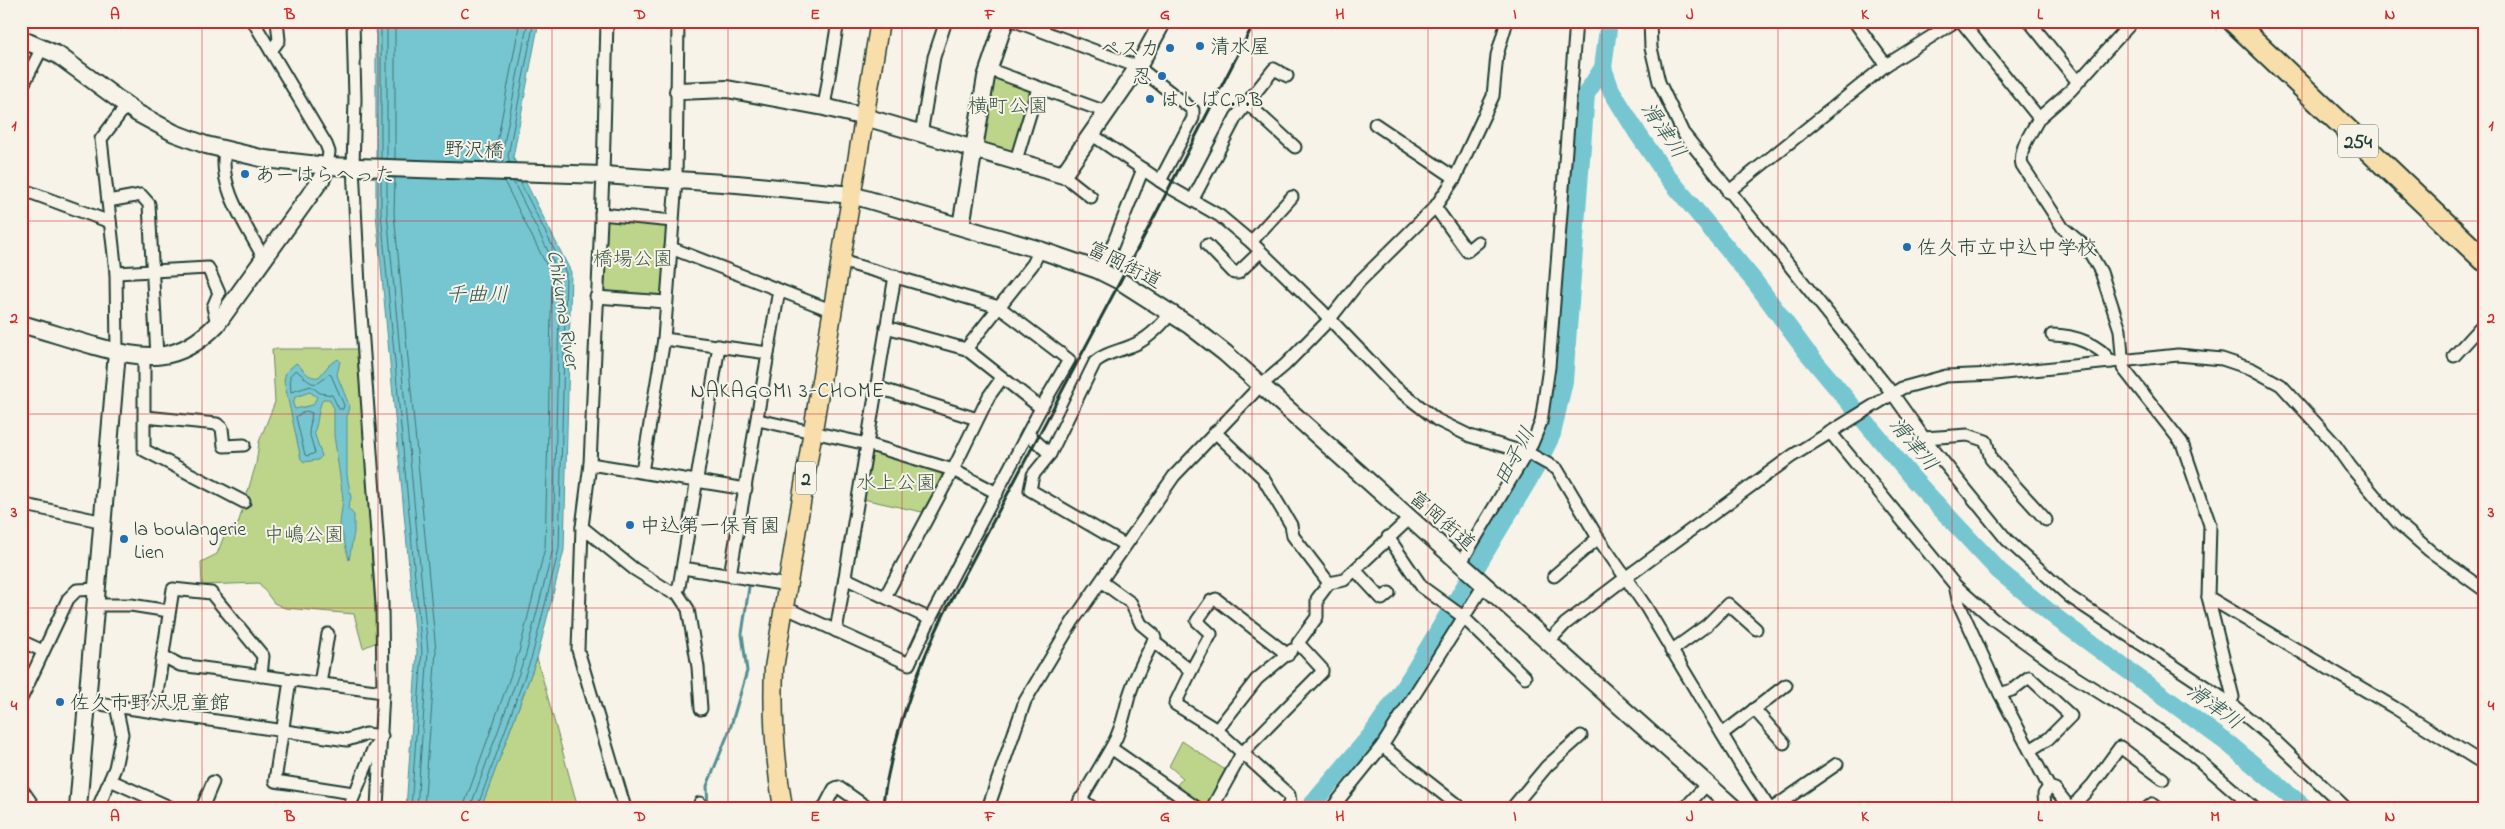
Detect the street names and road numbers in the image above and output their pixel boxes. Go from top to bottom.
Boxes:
road number: 254 [2338,124,2378,158]
street label: 野沢橋 [443,136,504,167]
street label: 富岡街道 [1082,235,1166,297]
road number: 2 [796,462,816,494]
street label: 富岡街道 [1402,485,1481,559]

